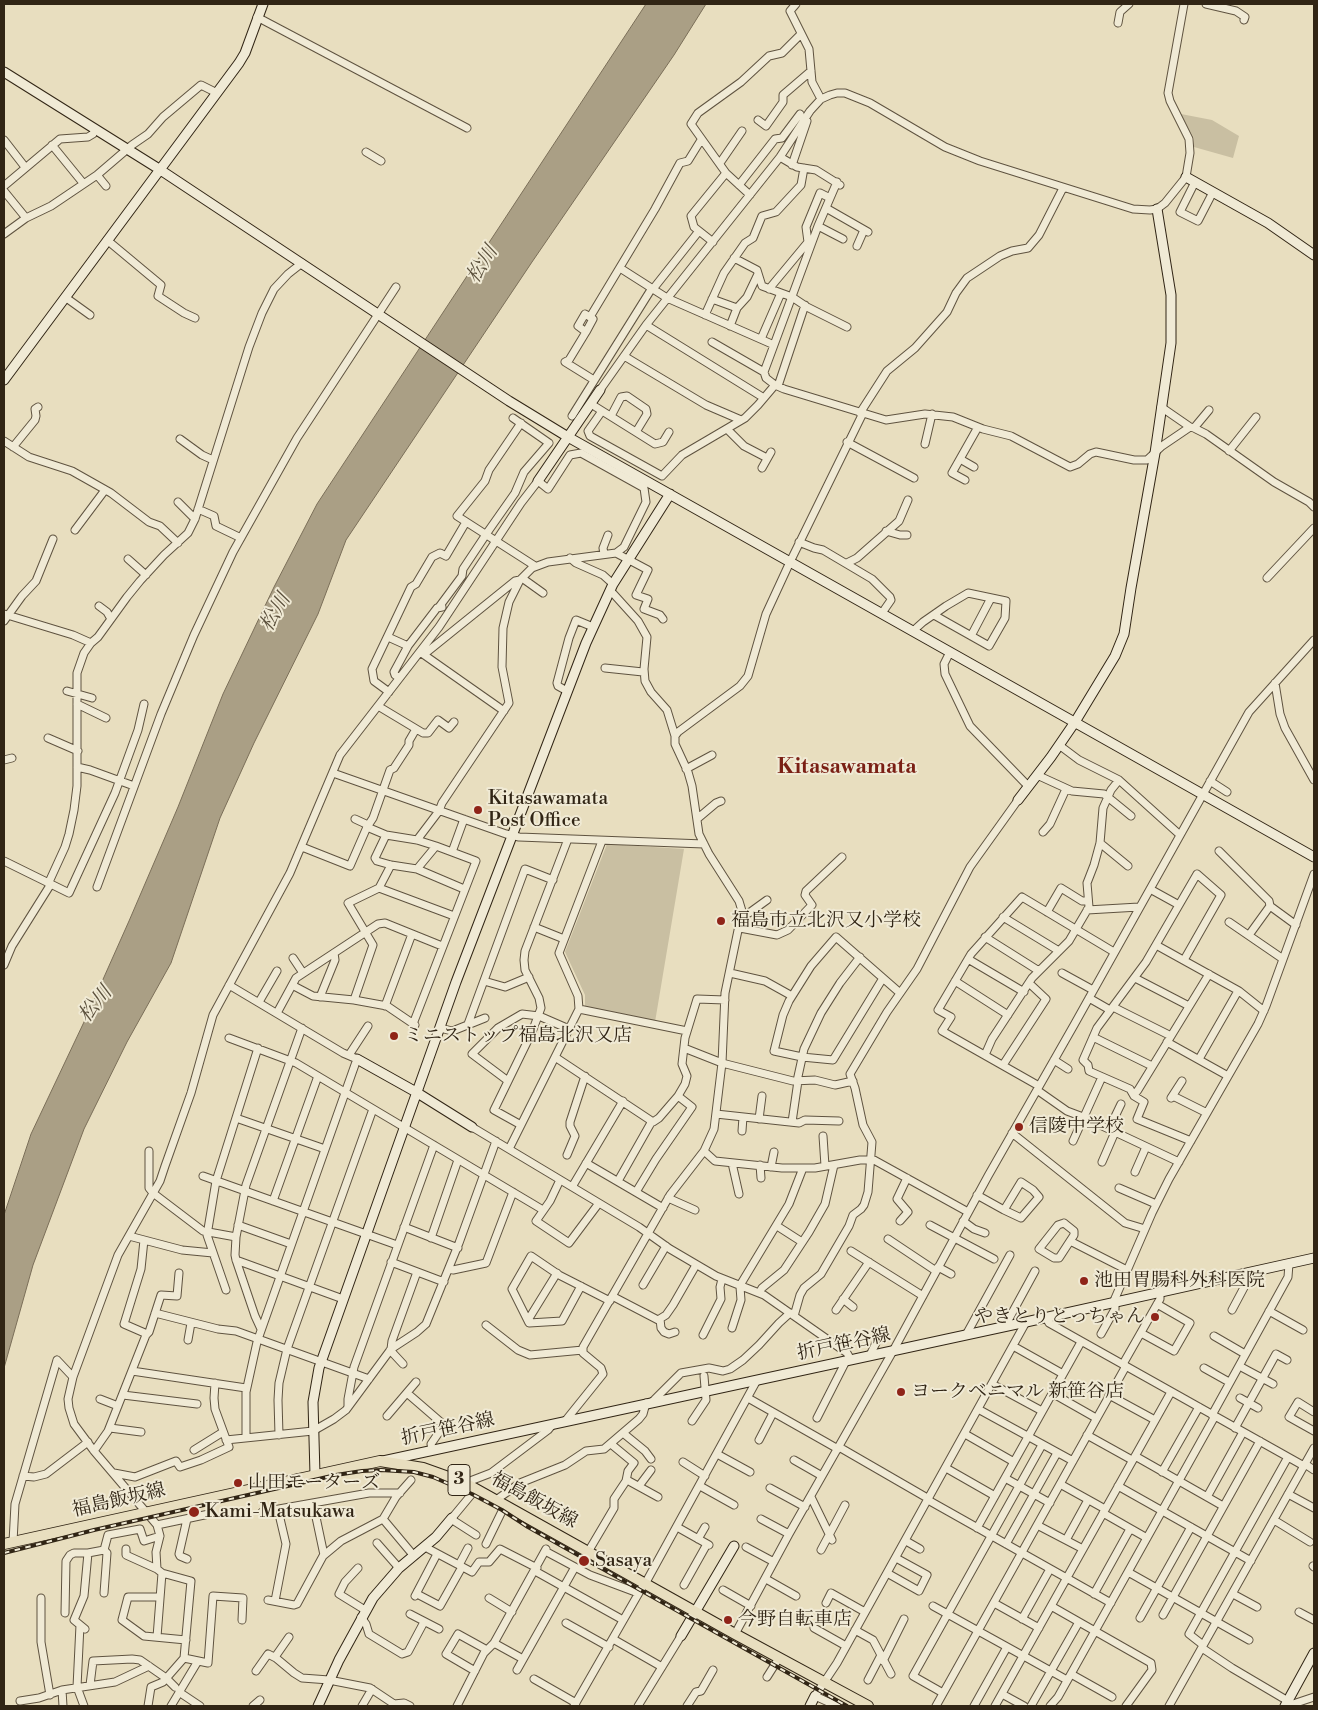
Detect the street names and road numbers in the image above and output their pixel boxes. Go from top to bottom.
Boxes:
street label: 折戸笹谷線 [795,1324,893,1366]
street label: 折戸笹谷線 [399,1409,497,1451]
road number: 3 [448,1464,470,1496]
street label: 福島飯坂線 [487,1468,581,1534]
street label: 福島飯坂線 [70,1479,168,1523]

